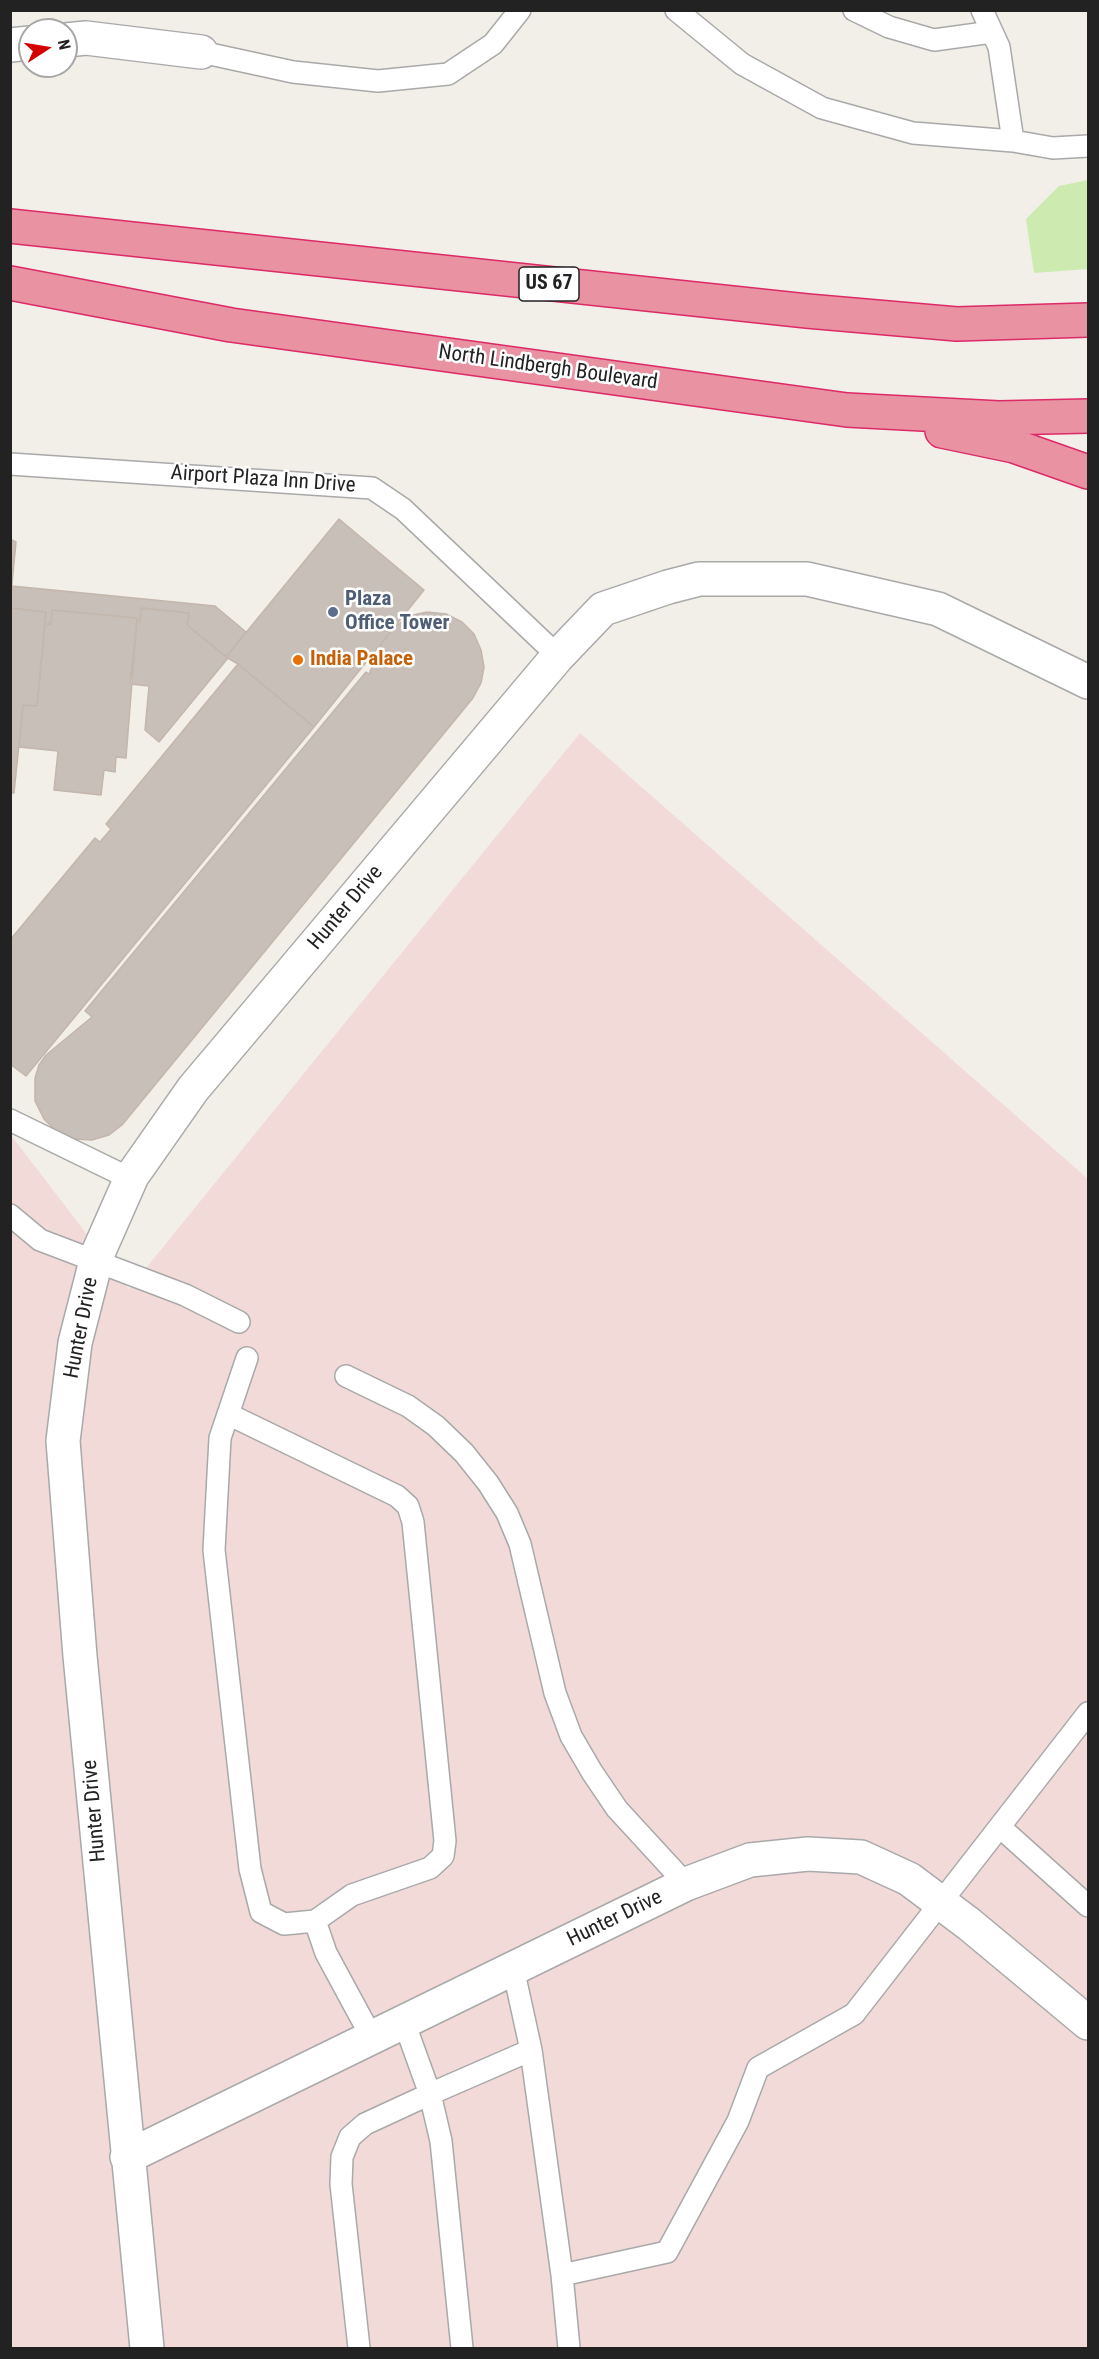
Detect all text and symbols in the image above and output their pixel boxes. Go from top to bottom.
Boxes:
north arrow [18,18,78,78]
text: N [54,38,74,51]
road number: US 67 [519,267,579,301]
street label: North Lindbergh Boulevard [437,340,659,396]
street label: Airport Plaza Inn Drive [170,461,356,499]
place label: Plaza Office Tower [345,587,449,637]
marker: Plaza Office Tower [326,605,340,619]
place label: India Palace [310,647,413,673]
marker: India Palace [291,653,305,667]
street label: Hunter Drive [303,861,389,955]
street label: Hunter Drive [60,1275,104,1381]
street label: Hunter Drive [78,1759,112,1863]
street label: Hunter Drive [563,1885,667,1953]

